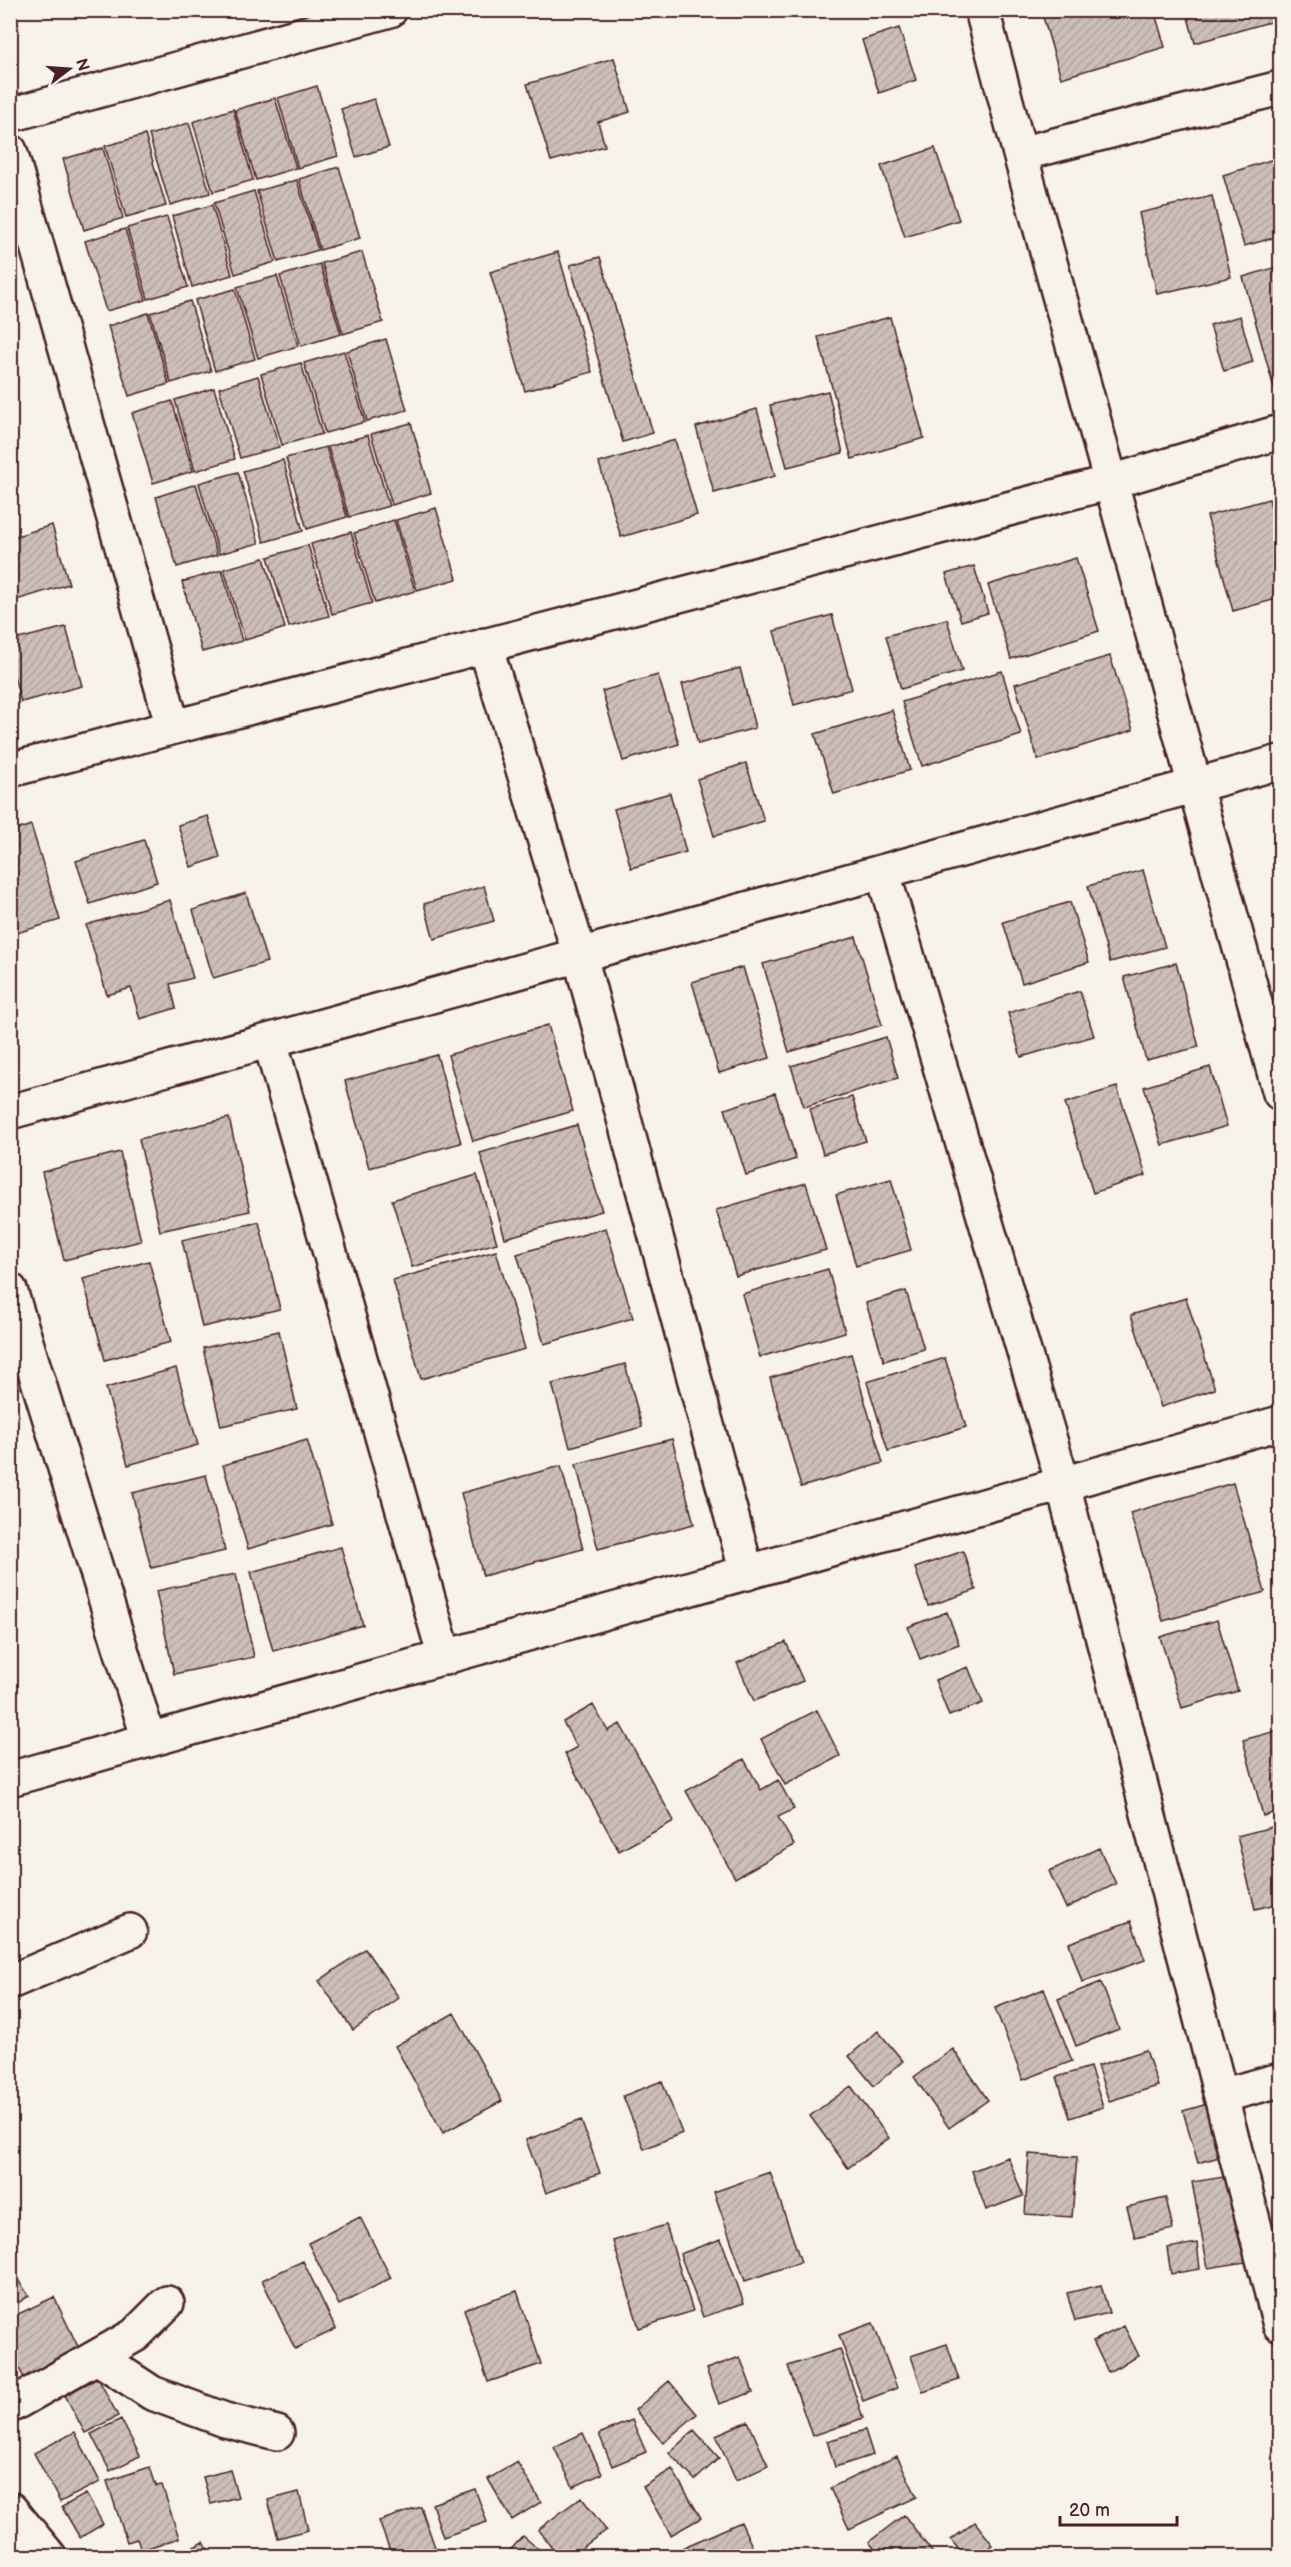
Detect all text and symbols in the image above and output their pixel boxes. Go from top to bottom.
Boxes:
north arrow [39,39,99,99]
text: N [71,57,93,74]
scale bar [1060,2489,1177,2527]
text: 20 m [1069,2500,1110,2521]

